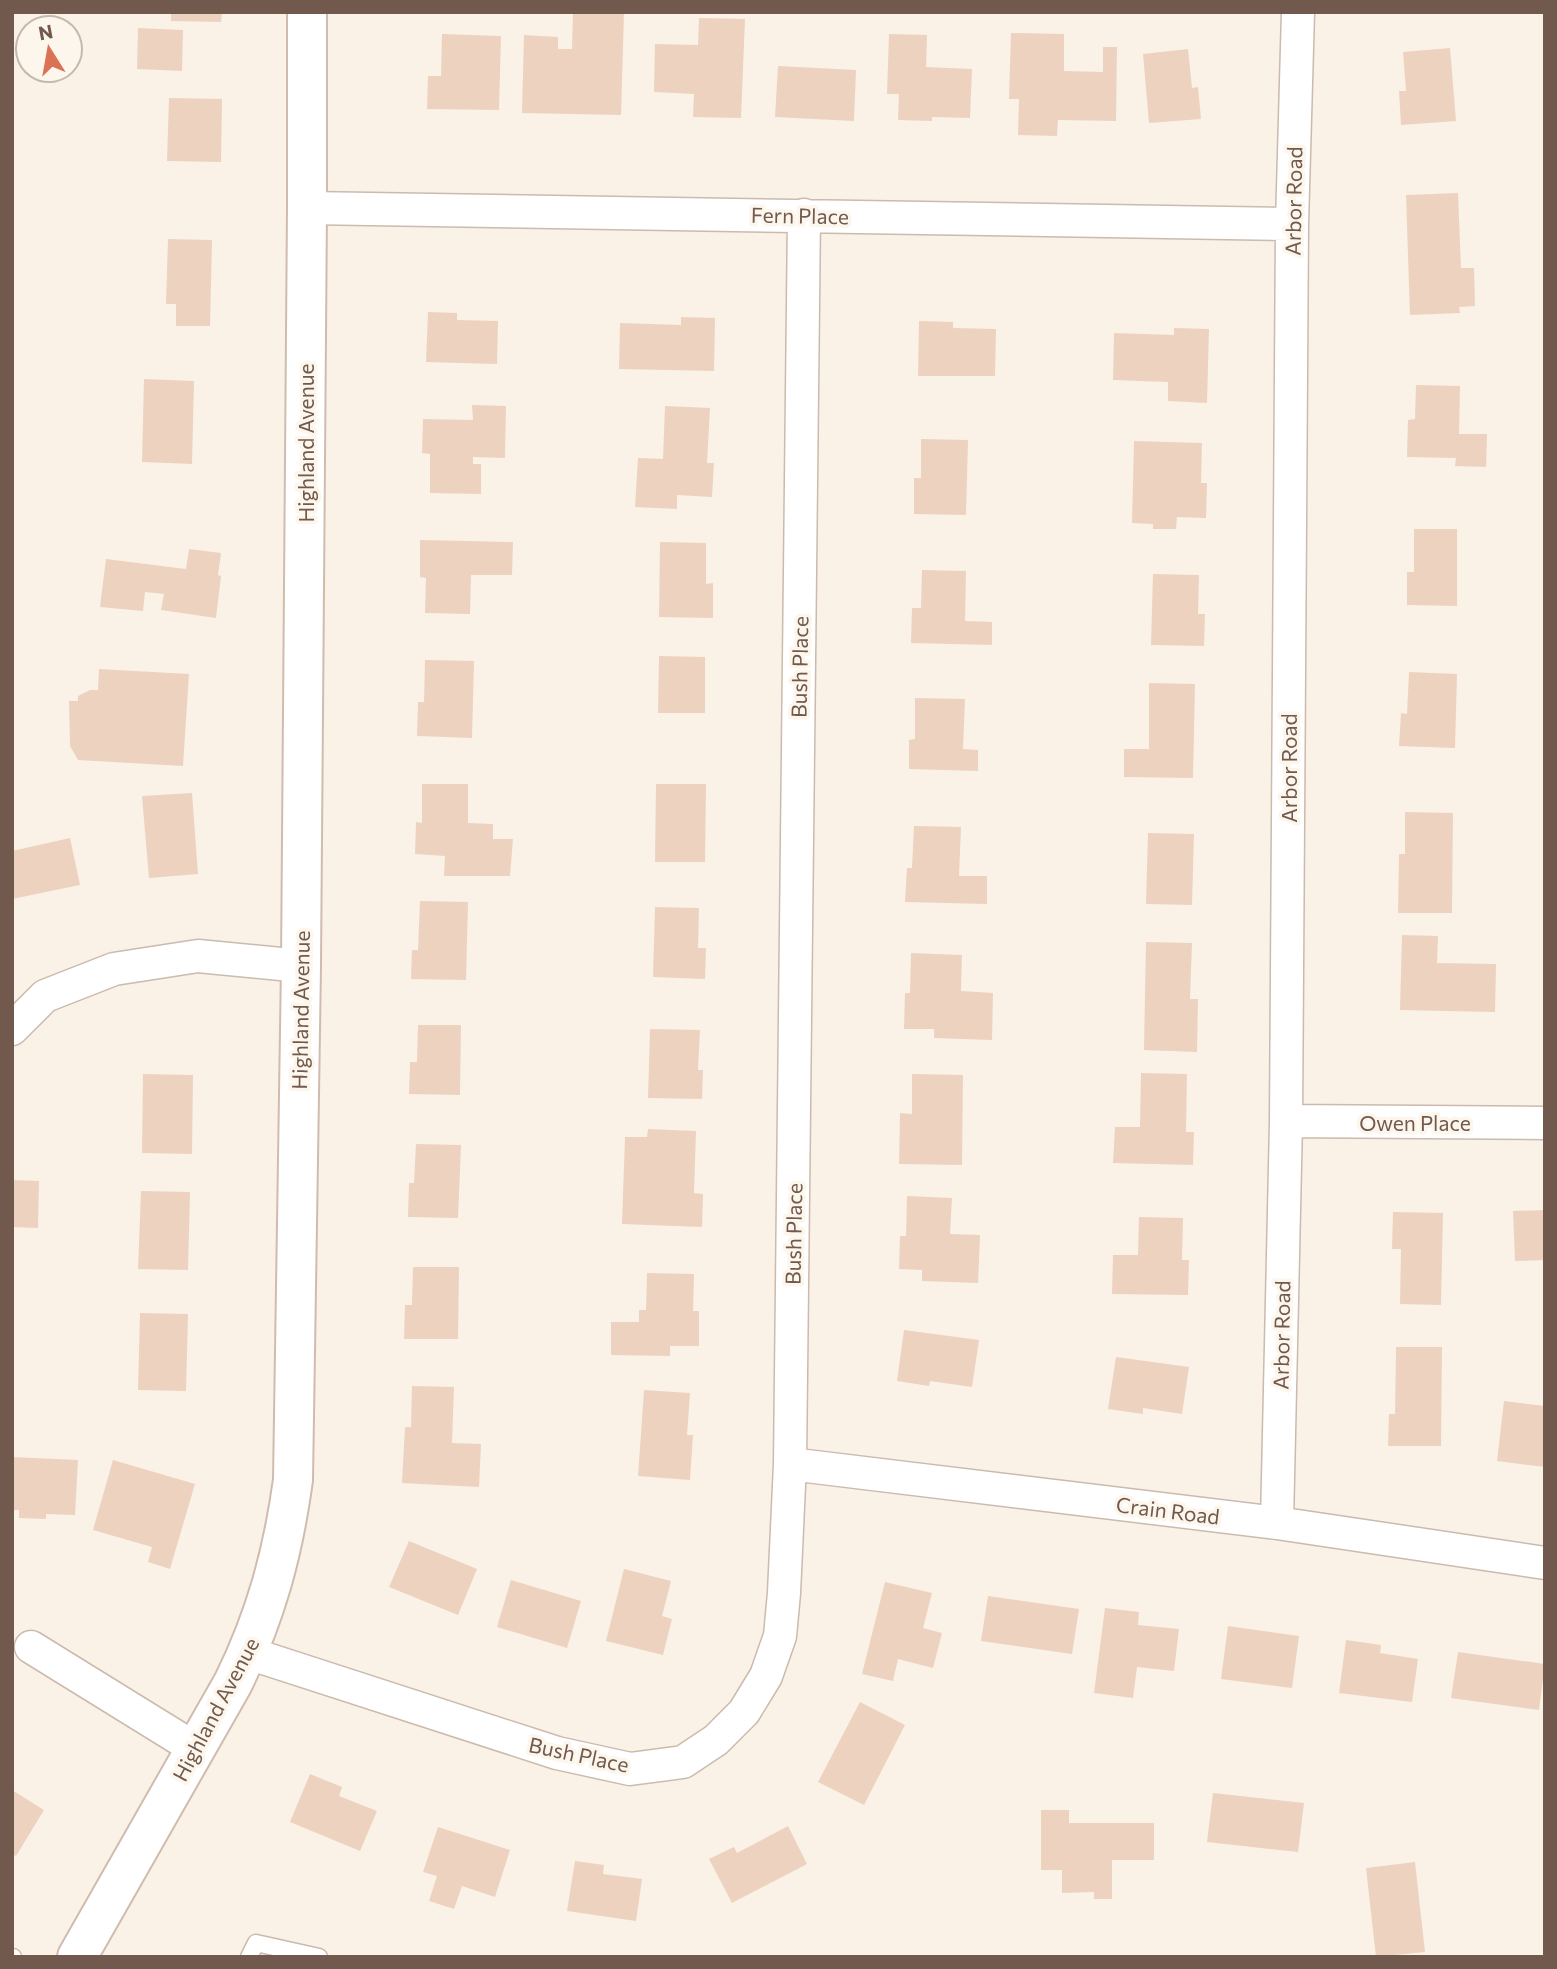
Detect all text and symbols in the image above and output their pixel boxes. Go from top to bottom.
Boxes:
north arrow [14,14,84,84]
text: N [36,19,55,44]
street label: Arbor Road [1280,146,1306,256]
street label: Fern Place [751,202,849,228]
street label: Highland Avenue [293,363,318,523]
street label: Bush Place [786,616,812,718]
street label: Arbor Road [1276,713,1301,823]
street label: Highland Avenue [286,930,314,1090]
street label: Owen Place [1359,1110,1471,1135]
street label: Bush Place [780,1183,806,1285]
street label: Arbor Road [1268,1280,1294,1390]
street label: Crain Road [1115,1491,1221,1529]
street label: Highland Avenue [167,1633,263,1785]
street label: Bush Place [527,1731,631,1777]

